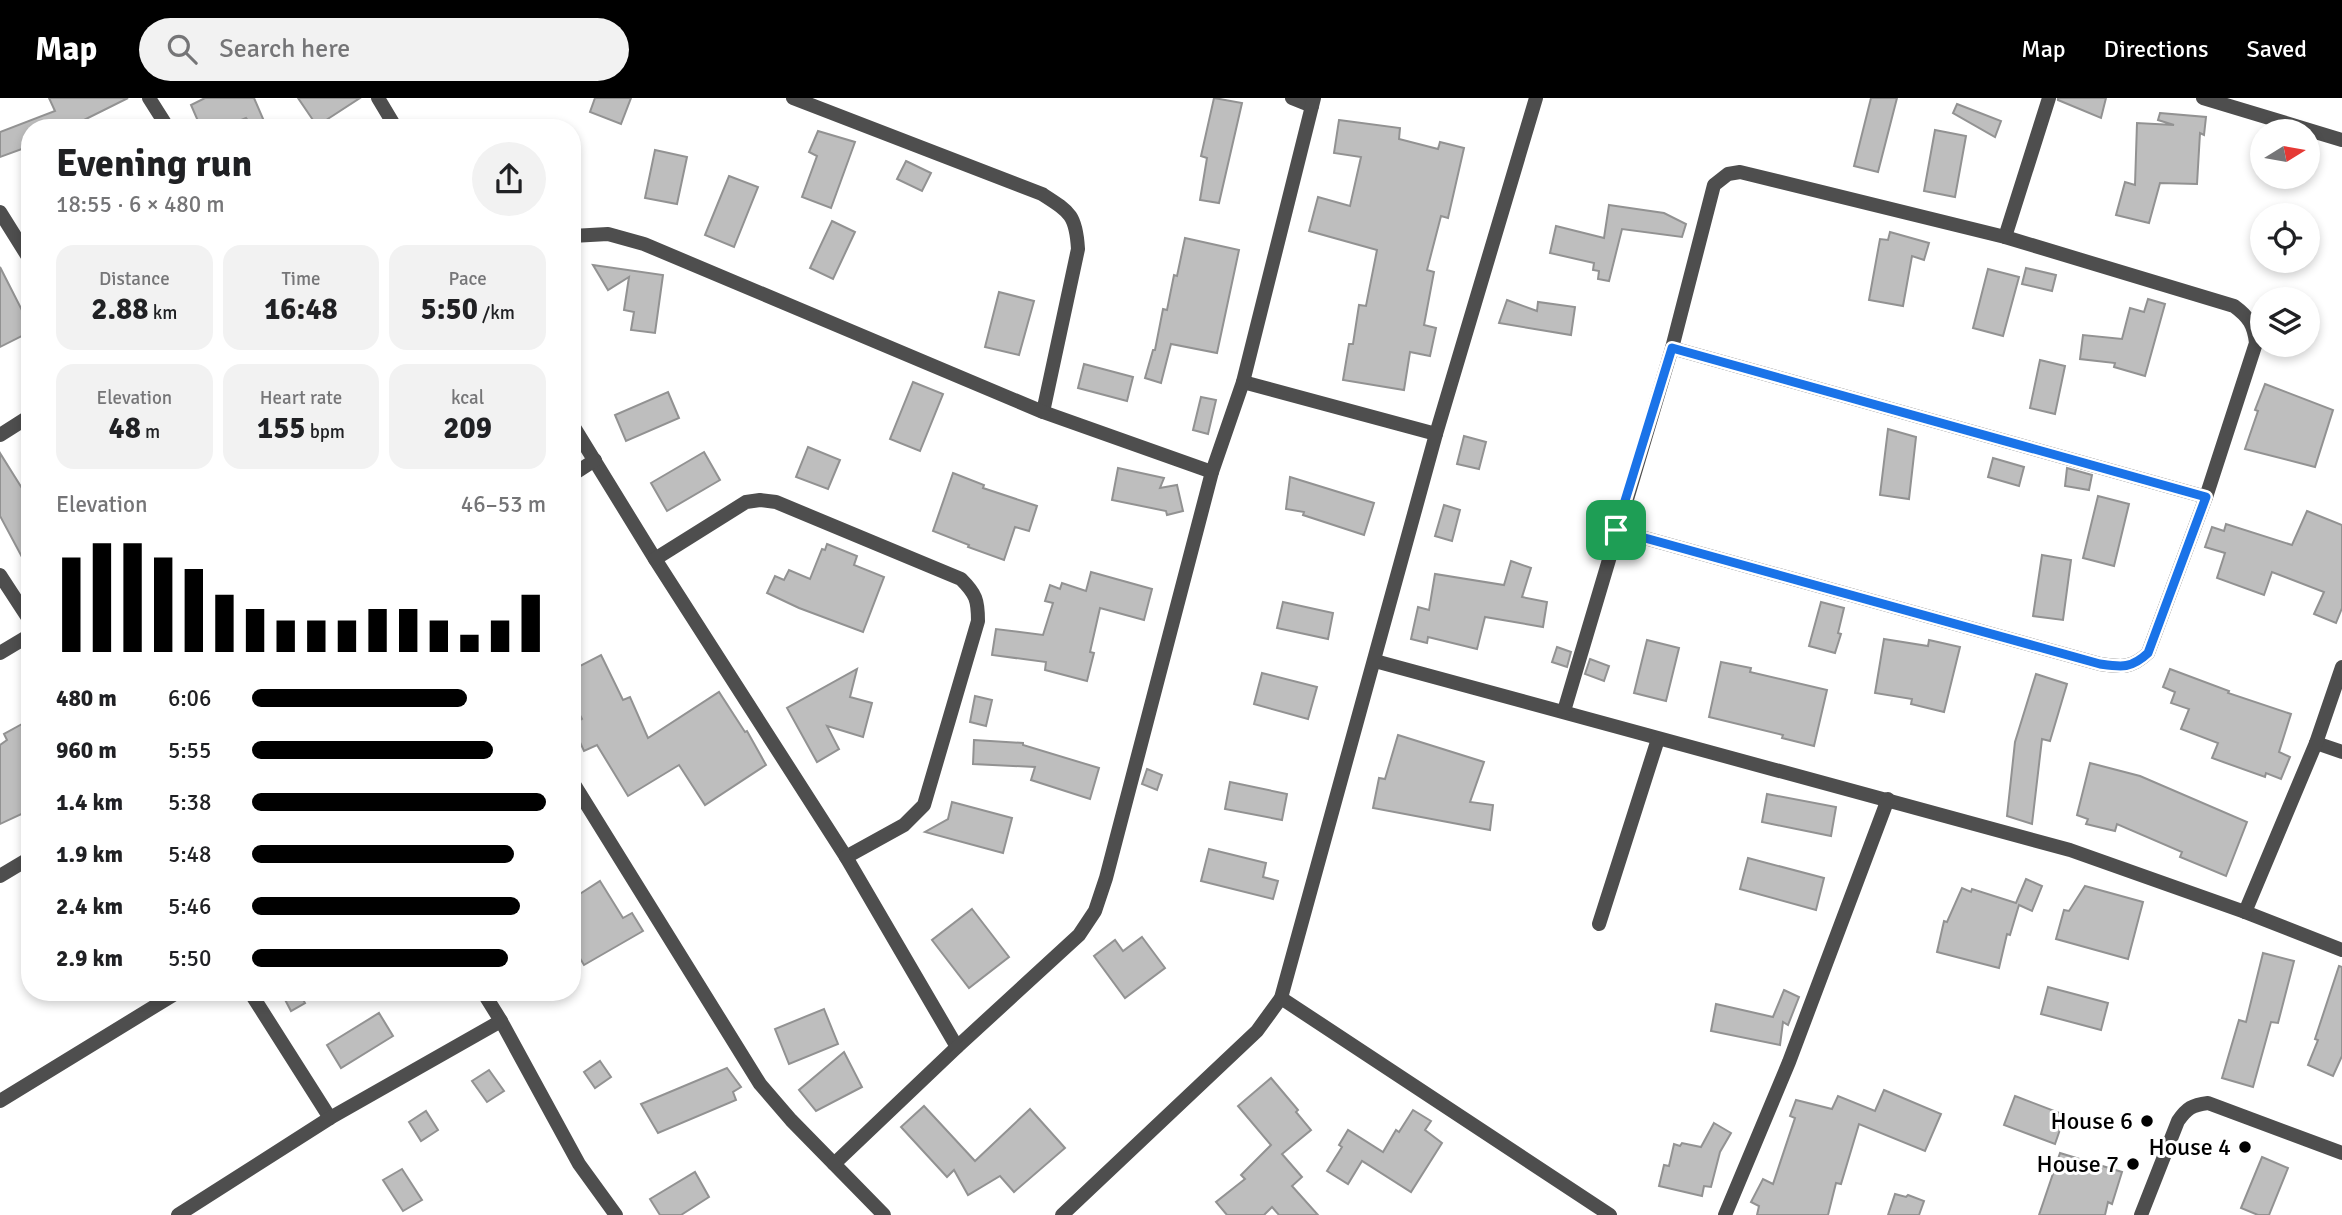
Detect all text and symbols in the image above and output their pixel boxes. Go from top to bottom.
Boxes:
search box [139,18,629,81]
text: Map [35,29,97,70]
icon: search [163,30,201,68]
text: Search here [219,33,350,65]
text: Map [2021,34,2066,64]
text: Directions [2104,34,2209,64]
text: Saved [2247,34,2307,64]
north arrow [2250,119,2320,189]
map controls [2250,119,2320,357]
text: Evening run [56,140,252,187]
button: share [472,142,546,216]
text: 18:55 · 6 × 480 m [56,190,225,219]
button: locate [2250,203,2320,273]
text: Distance [99,267,170,291]
text: Time [281,267,321,291]
text: Pace [449,267,487,291]
button: layers [2250,287,2320,357]
text: 2.88 [91,291,149,328]
text: 16:48 [264,291,338,328]
text: 5:50 [421,291,478,328]
text: km [149,301,177,325]
text: /km [478,301,515,325]
text: Elevation [96,386,172,410]
text: Heart rate [260,386,342,410]
text: kcal [451,386,484,410]
text: 48 [108,410,141,447]
text: 155 [257,410,306,447]
text: 209 [443,410,492,447]
text: m [141,420,160,444]
text: bpm [306,420,345,444]
text: Elevation [56,490,148,519]
text: 46–53 m [461,490,546,519]
pin [1586,500,1646,560]
icon: arrive [1597,511,1635,549]
text: 480 m [56,684,117,713]
text: 6:06 [168,684,211,713]
text: 960 m [56,736,117,765]
text: 5:55 [168,736,211,765]
text: 1.4 km [56,788,123,817]
text: 5:38 [168,788,211,817]
text: 1.9 km [56,840,123,869]
text: 5:48 [168,840,211,869]
text: 2.4 km [56,892,123,921]
text: 5:46 [168,892,211,921]
text: 2.9 km [56,944,123,973]
text: 5:50 [168,944,211,973]
place label: House 6 [2050,1106,2133,1136]
marker: House 6 [2139,1113,2155,1129]
place label: House 4 [2148,1132,2231,1162]
marker: House 4 [2237,1139,2253,1155]
place label: House 7 [2036,1149,2119,1179]
marker: House 7 [2125,1156,2141,1172]

